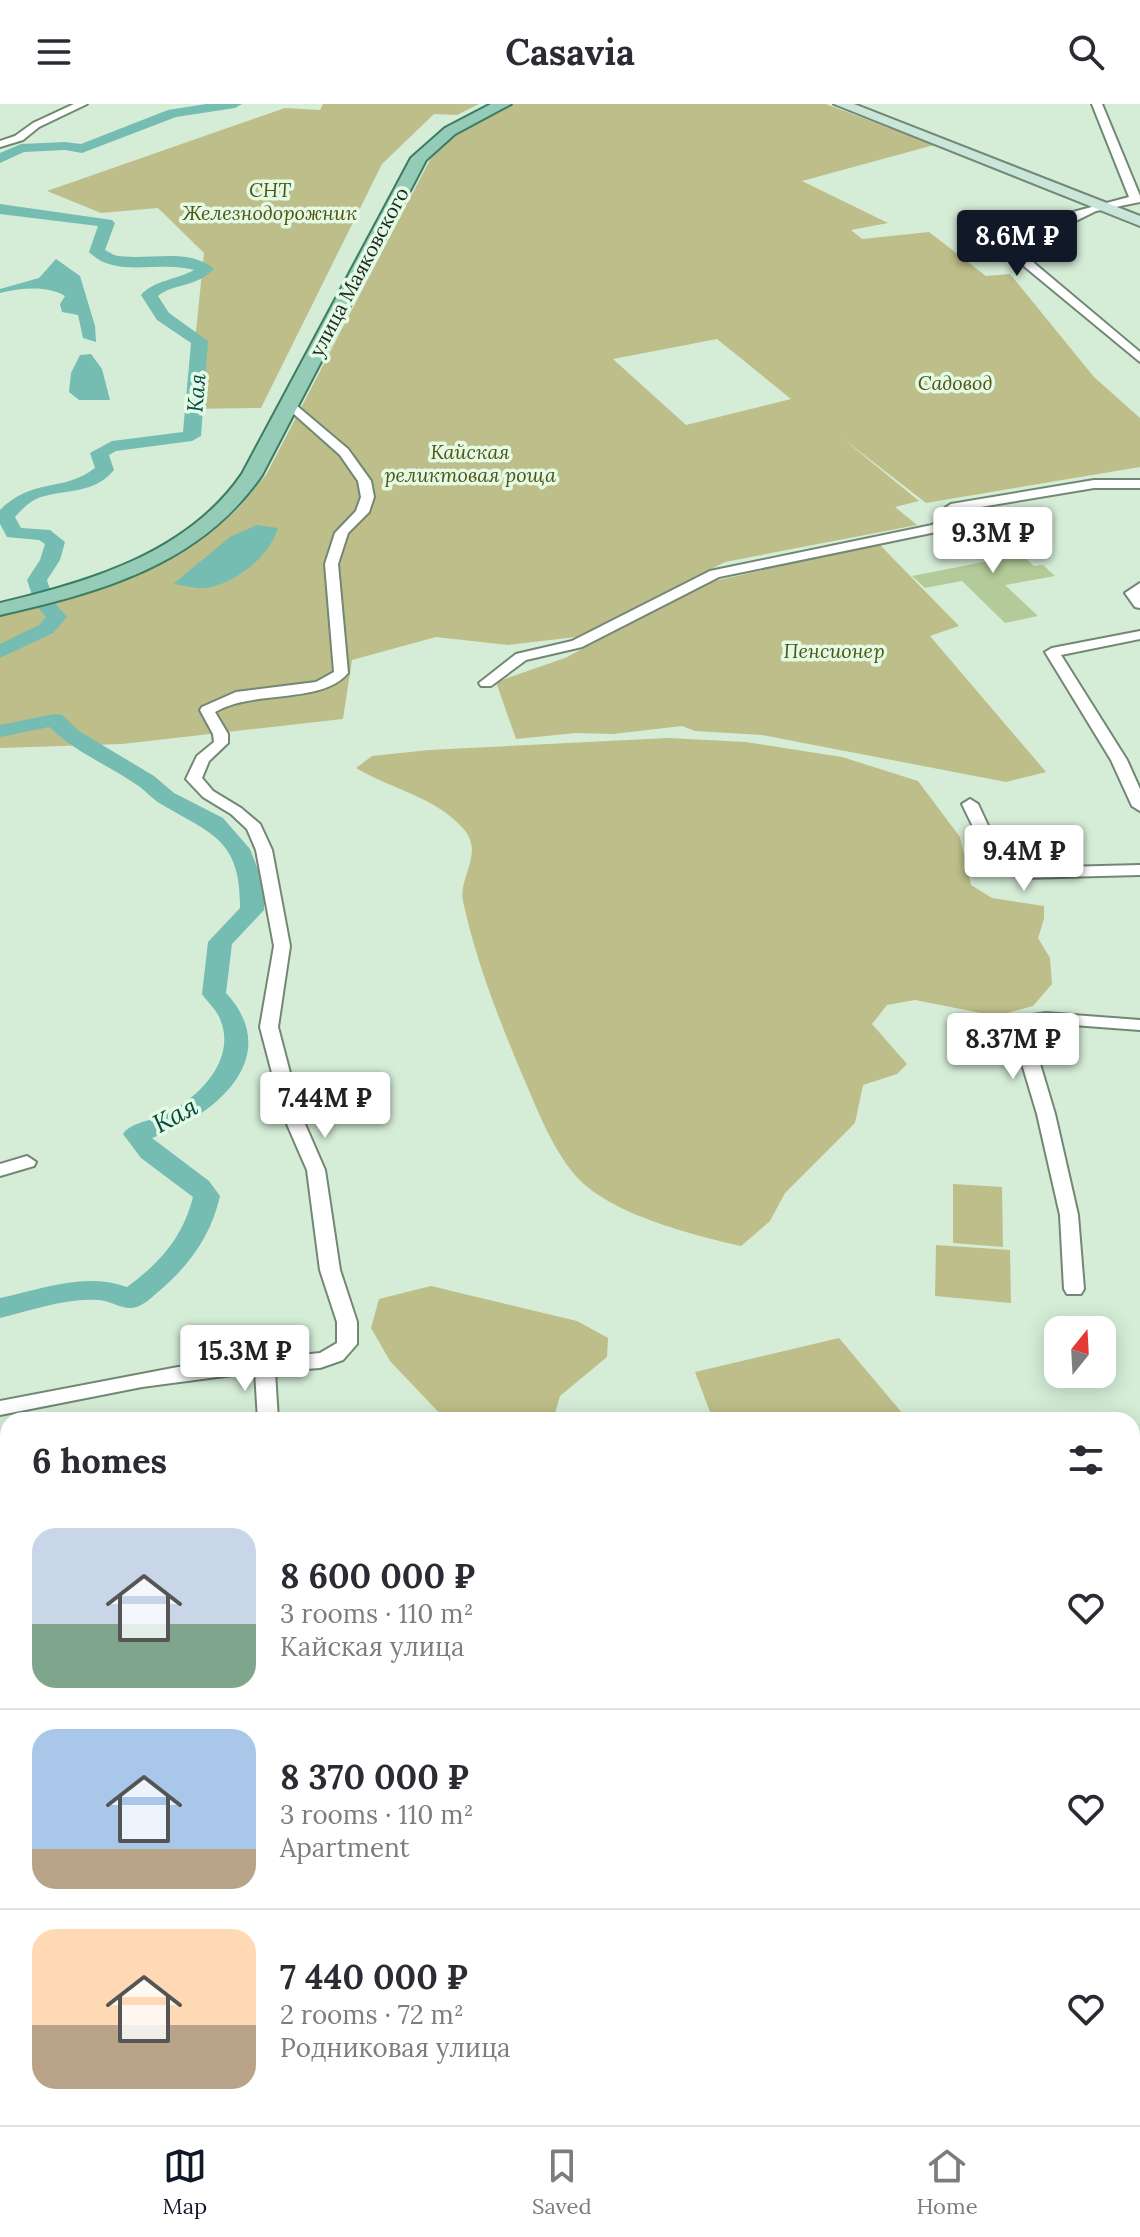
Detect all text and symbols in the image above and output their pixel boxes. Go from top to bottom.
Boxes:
text: Casavia [505,29,635,75]
icon: menu [32,30,76,74]
icon: search [1064,30,1108,74]
park label: СНТ Железнодорожник [182,177,358,225]
street label: улица Маяковского [303,183,414,361]
pin: 8.6M ₽ [952,210,1082,278]
text: 8.6M ₽ [975,219,1059,252]
park label: Садовод [918,370,992,395]
water label: Кая [180,372,212,414]
park label: Кайская реликтовая роща [384,439,556,487]
pin: 9.3M ₽ [928,507,1058,575]
text: 9.3M ₽ [951,516,1035,549]
park label: Пенсионер [783,638,885,663]
pin: 9.4M ₽ [959,825,1089,893]
text: 9.4M ₽ [982,834,1066,867]
pin: 8.37M ₽ [939,1013,1087,1081]
text: 8.37M ₽ [965,1022,1061,1055]
pin: 7.44M ₽ [251,1072,399,1140]
text: 7.44M ₽ [278,1081,372,1114]
water label: Кая [147,1089,203,1140]
north arrow [1044,1316,1116,1388]
map controls [1044,1316,1116,1388]
pin: 15.3M ₽ [171,1325,319,1393]
text: 15.3M ₽ [198,1334,292,1367]
icon: filters [1064,1438,1108,1482]
text: 6 homes [32,1439,167,1482]
text: 8 600 000 ₽ [280,1554,475,1597]
icon: home [96,1560,192,1656]
icon: heart [1064,1586,1108,1630]
text: 3 rooms · 110 m² [280,1597,473,1630]
text: Кайская улица [280,1630,464,1663]
text: 8 370 000 ₽ [280,1755,469,1798]
icon: home [96,1761,192,1857]
icon: heart [1064,1787,1108,1831]
text: 3 rooms · 110 m² [280,1798,473,1831]
text: Apartment [280,1831,410,1864]
text: 7 440 000 ₽ [280,1955,468,1998]
icon: home [96,1961,192,2057]
icon: heart [1064,1987,1108,2031]
text: 2 rooms · 72 m² [280,1998,464,2031]
text: Родниковая улица [280,2031,511,2064]
tab: Map [162,2144,207,2220]
tab: Saved [532,2144,592,2220]
tab: Home [916,2144,978,2220]

